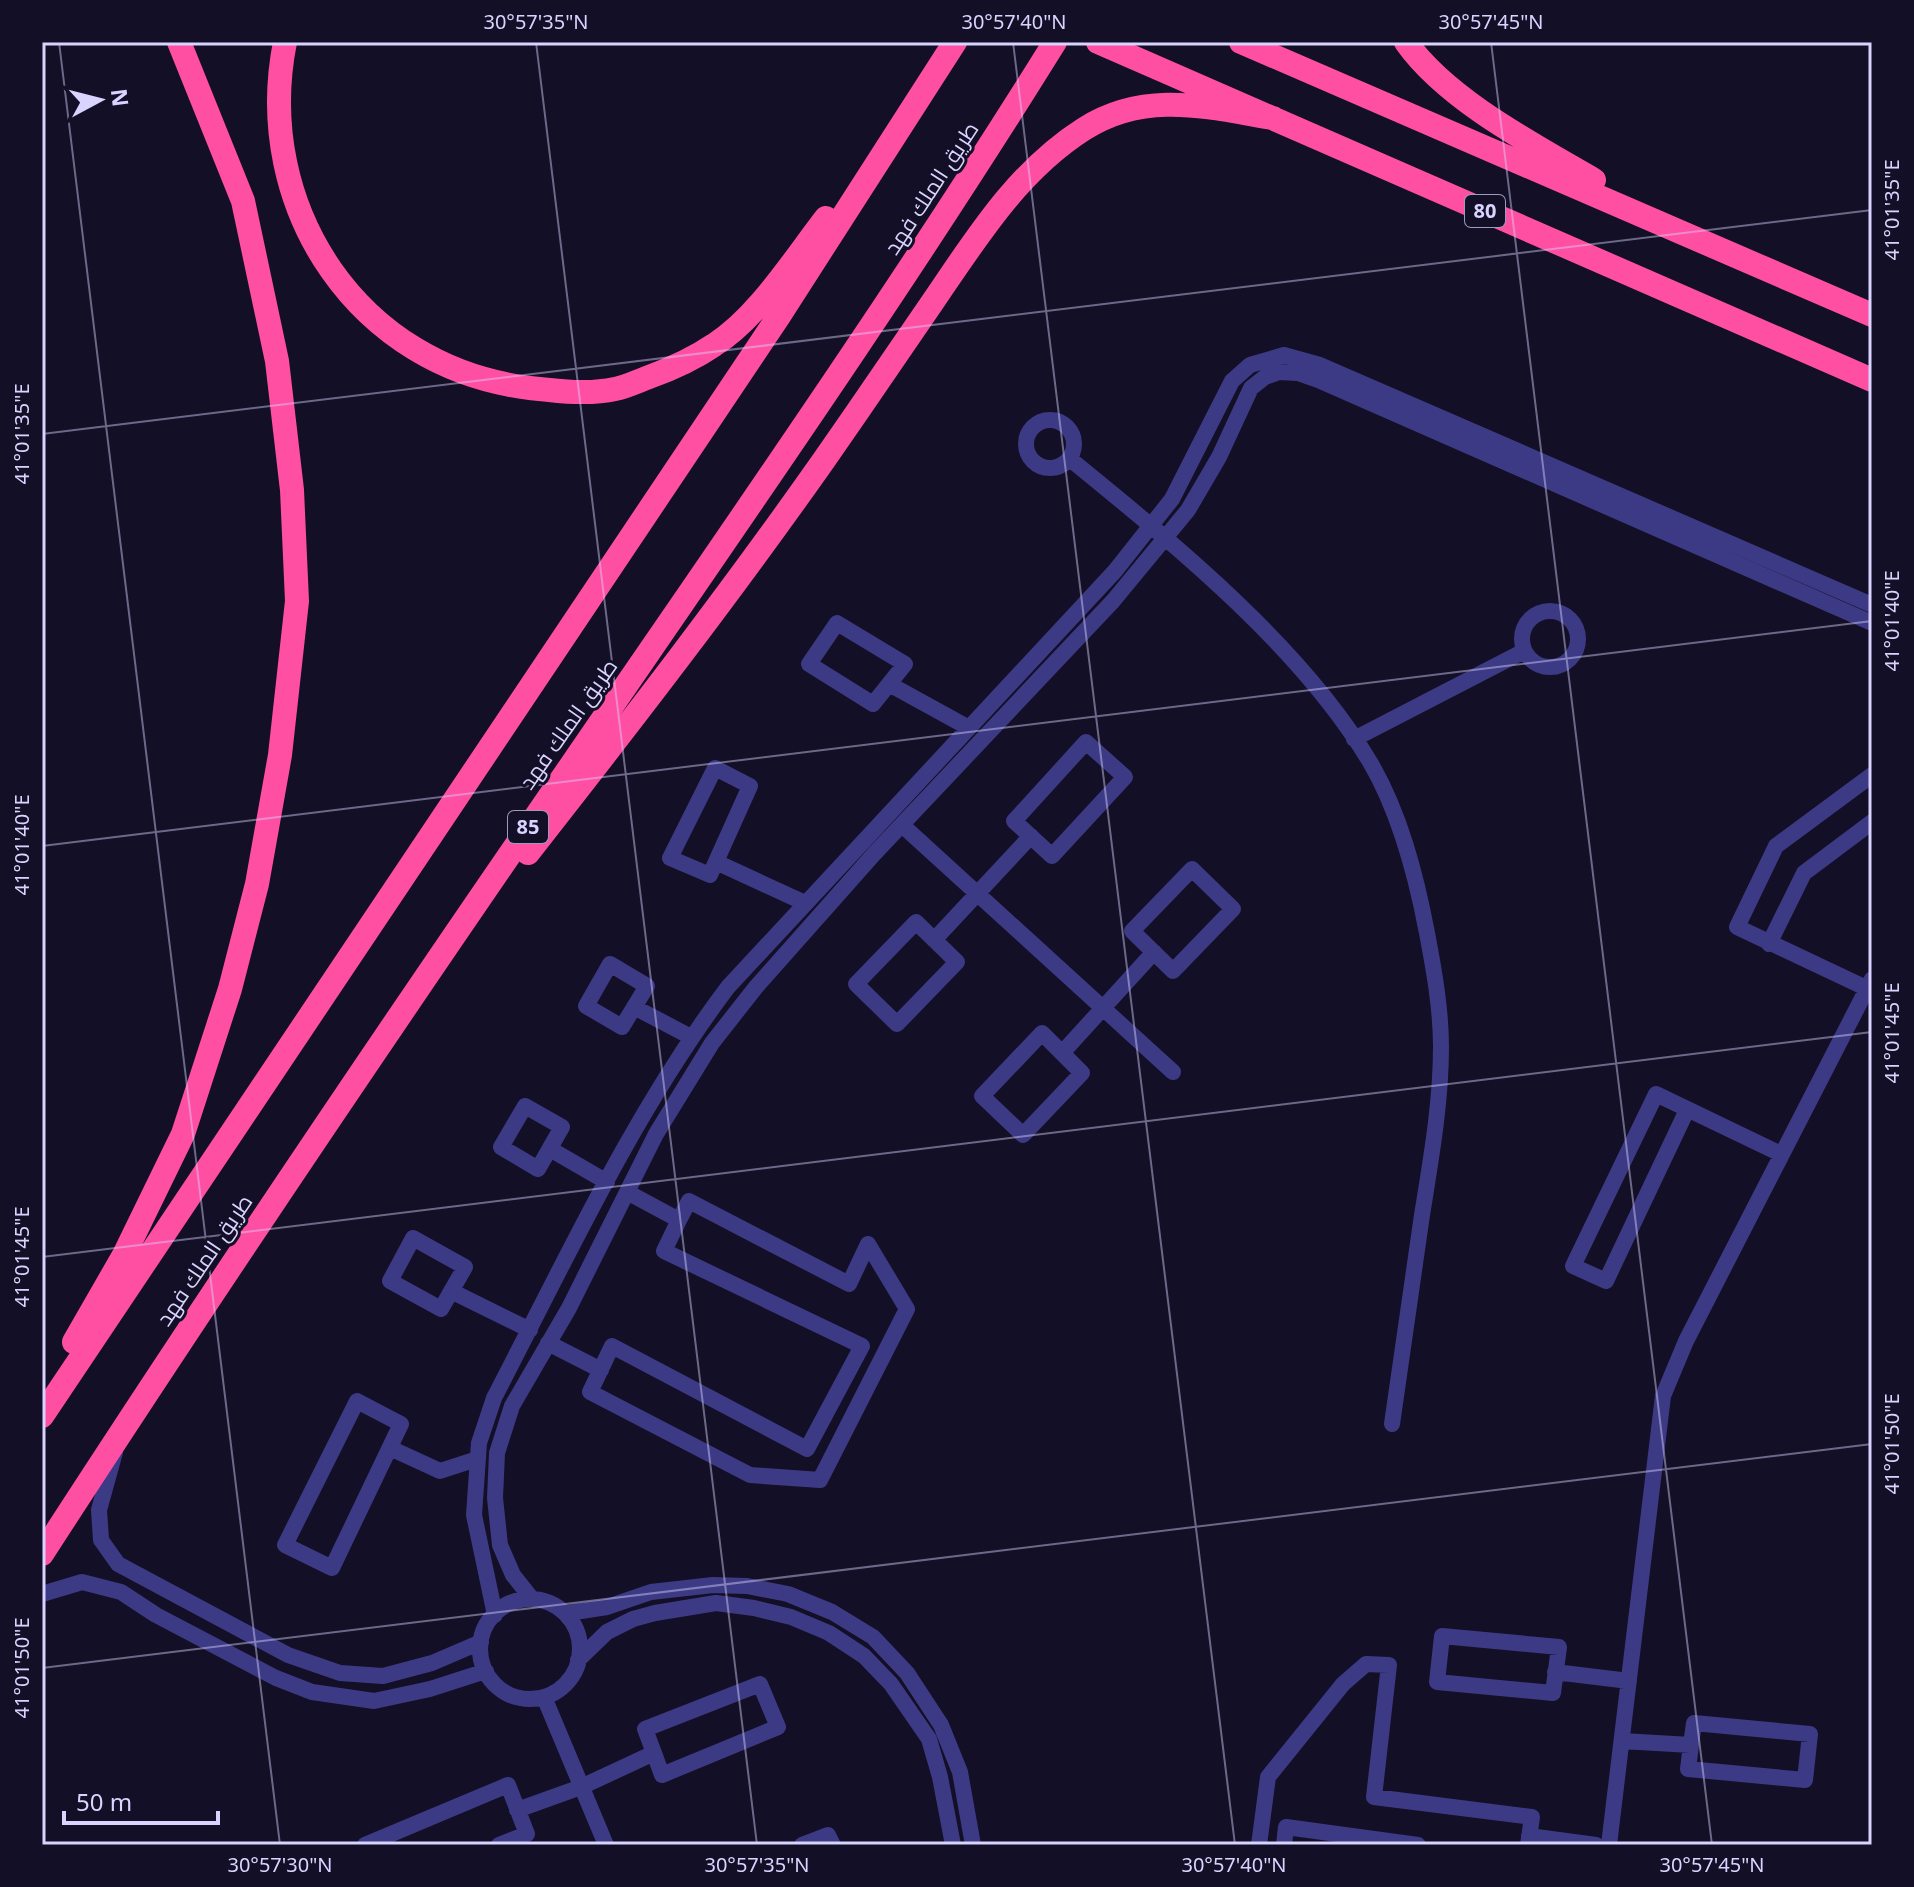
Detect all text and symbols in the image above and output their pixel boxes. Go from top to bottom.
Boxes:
text: 30°57'35"N [483,8,589,35]
text: 30°57'40"N [961,8,1067,35]
text: 30°57'45"N [1438,8,1544,35]
north arrow [60,60,140,140]
text: N [105,87,137,108]
street label: طريق الملك فهد [876,115,984,260]
text: 41°01'35"E [1878,160,1905,260]
road number: 80 [1465,195,1505,227]
text: 41°01'35"E [8,384,35,484]
text: 41°01'40"E [1878,571,1905,671]
street label: طريق الملك فهد [511,652,623,795]
text: 41°01'40"E [8,795,35,895]
road number: 85 [508,811,548,843]
text: 41°01'45"E [1878,983,1905,1083]
street label: طريق الملك فهد [148,1188,258,1331]
text: 41°01'45"E [8,1207,35,1307]
text: 41°01'50"E [1878,1394,1905,1494]
text: 41°01'50"E [8,1618,35,1718]
scale bar [64,1775,218,1825]
text: 50 m [76,1785,132,1818]
text: 30°57'30"N [227,1851,333,1878]
text: 30°57'35"N [704,1851,810,1878]
text: 30°57'40"N [1181,1851,1287,1878]
text: 30°57'45"N [1659,1851,1765,1878]

